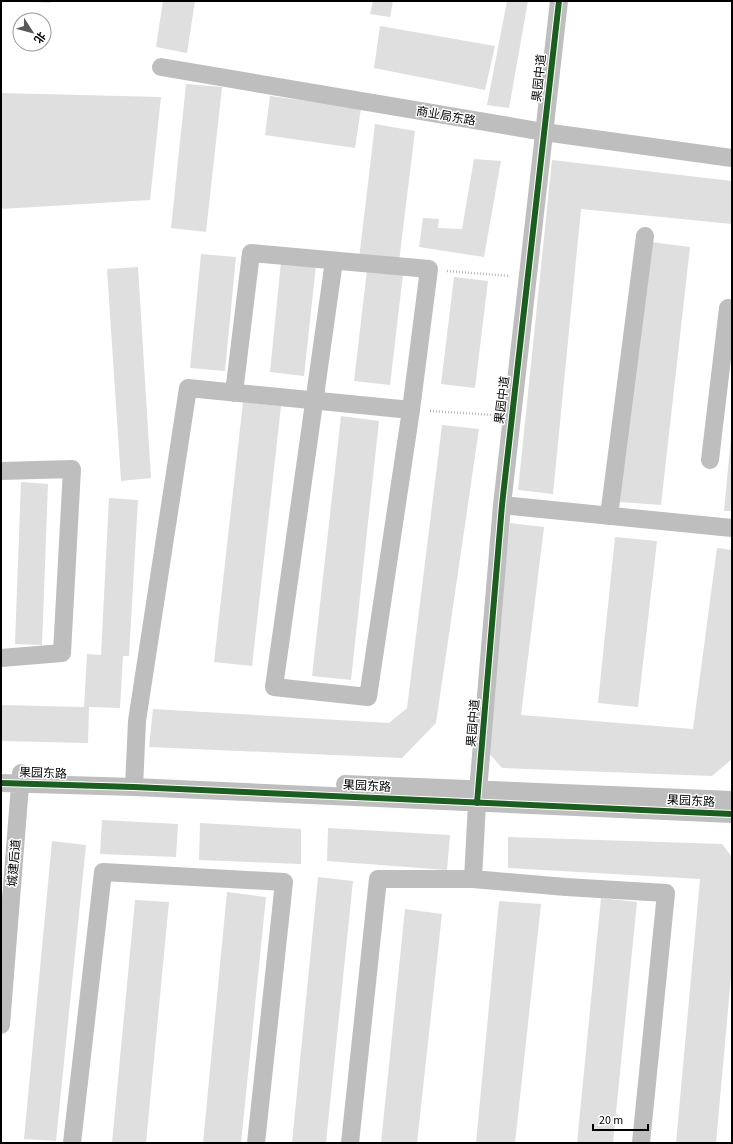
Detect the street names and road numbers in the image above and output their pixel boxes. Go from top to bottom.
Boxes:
street label: 果园中道 [529,53,550,103]
street label: 商业局东路 [415,103,477,130]
street label: 果园中道 [491,375,514,425]
street label: 果园中道 [463,698,484,748]
street label: 果园东路 [19,764,67,783]
street label: 果园东路 [343,777,391,796]
street label: 果园东路 [667,792,715,811]
street label: 城建后道 [4,838,25,888]

